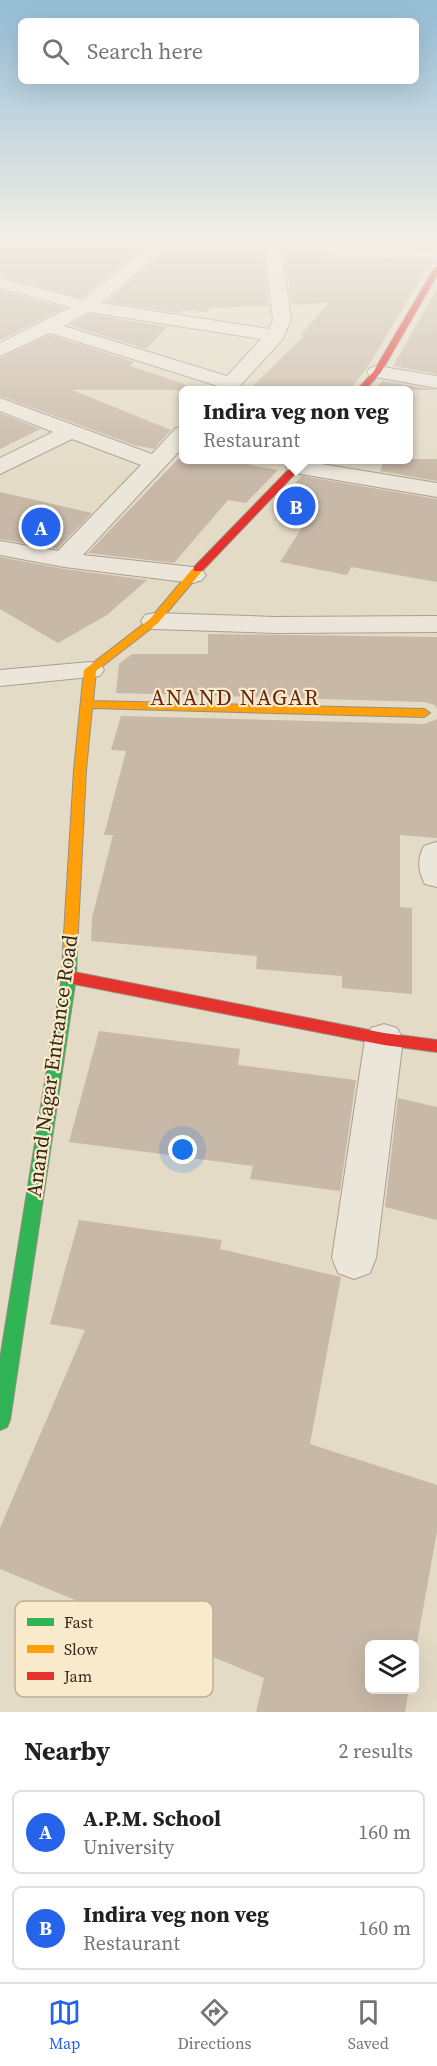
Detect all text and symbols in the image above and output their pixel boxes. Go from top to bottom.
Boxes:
search box [18,18,419,84]
icon: search [39,35,72,68]
text: Search here [87,36,203,66]
popup [179,386,413,464]
text: Indira veg non veg [203,396,389,426]
text: Restaurant [203,426,300,454]
pin: B [276,484,316,528]
pin: A [22,504,60,550]
district label: ANAND NAGAR [150,682,320,712]
street label: Anand Nagar Entrance Road [19,933,84,1199]
your location [168,1135,197,1164]
legend [15,1601,213,1697]
text: Fast [64,1611,94,1633]
text: Slow [64,1638,99,1660]
map controls [365,1640,419,1694]
button: layers [365,1640,419,1694]
text: Jam [63,1665,92,1687]
text: Nearby [24,1733,110,1769]
text: 2 results [338,1737,413,1765]
text: A.P.M. School [83,1803,221,1833]
text: A [39,1818,52,1846]
text: 160 m [358,1818,411,1846]
text: University [83,1833,174,1861]
text: Indira veg non veg [83,1899,269,1929]
text: B [39,1914,52,1942]
text: 160 m [358,1914,411,1942]
text: Restaurant [83,1929,180,1957]
tab: Map [48,1996,81,2054]
tab: Directions [177,1996,252,2054]
tab: Saved [348,1996,389,2054]

